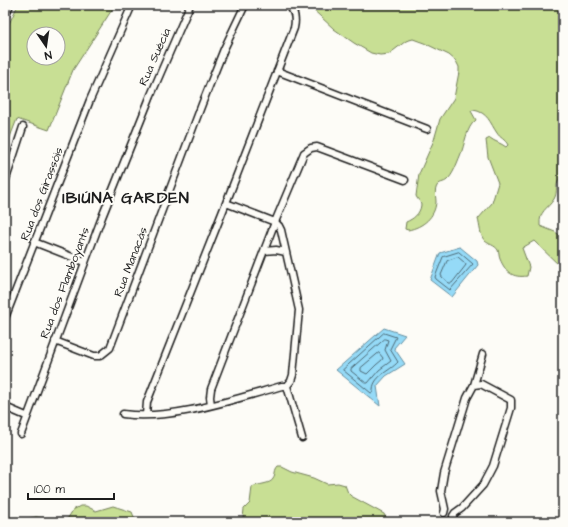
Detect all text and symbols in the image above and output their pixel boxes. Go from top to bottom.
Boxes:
north arrow [26,26,66,66]
street label: Rua Suécia [135,26,175,88]
text: N [43,47,53,63]
street label: Rua dos Girassóis [16,145,68,243]
district label: IBIÚNA GARDEN [62,187,190,209]
street label: Rua dos Flamboyants [36,225,95,341]
street label: Rua Manacás [110,225,152,299]
scale bar [28,475,114,501]
text: 100 m [34,481,65,498]

